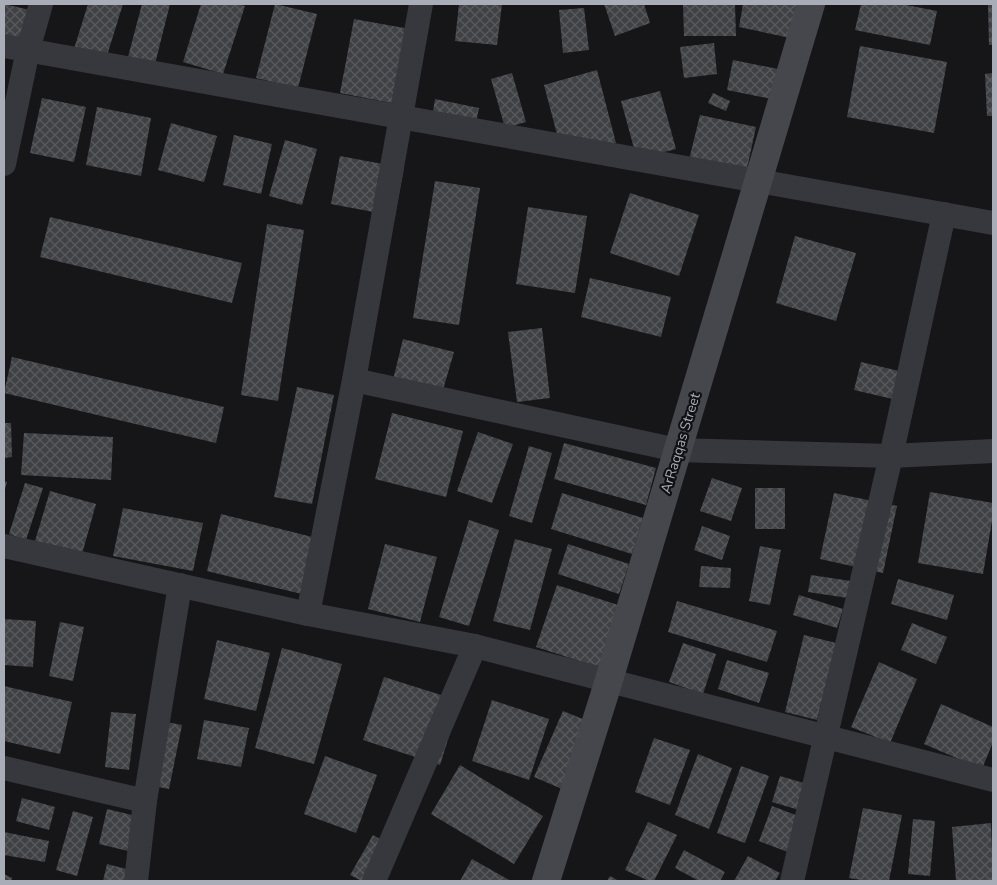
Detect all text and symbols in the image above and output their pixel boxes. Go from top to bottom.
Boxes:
street label: ArRaqqas Street [656,390,705,496]

